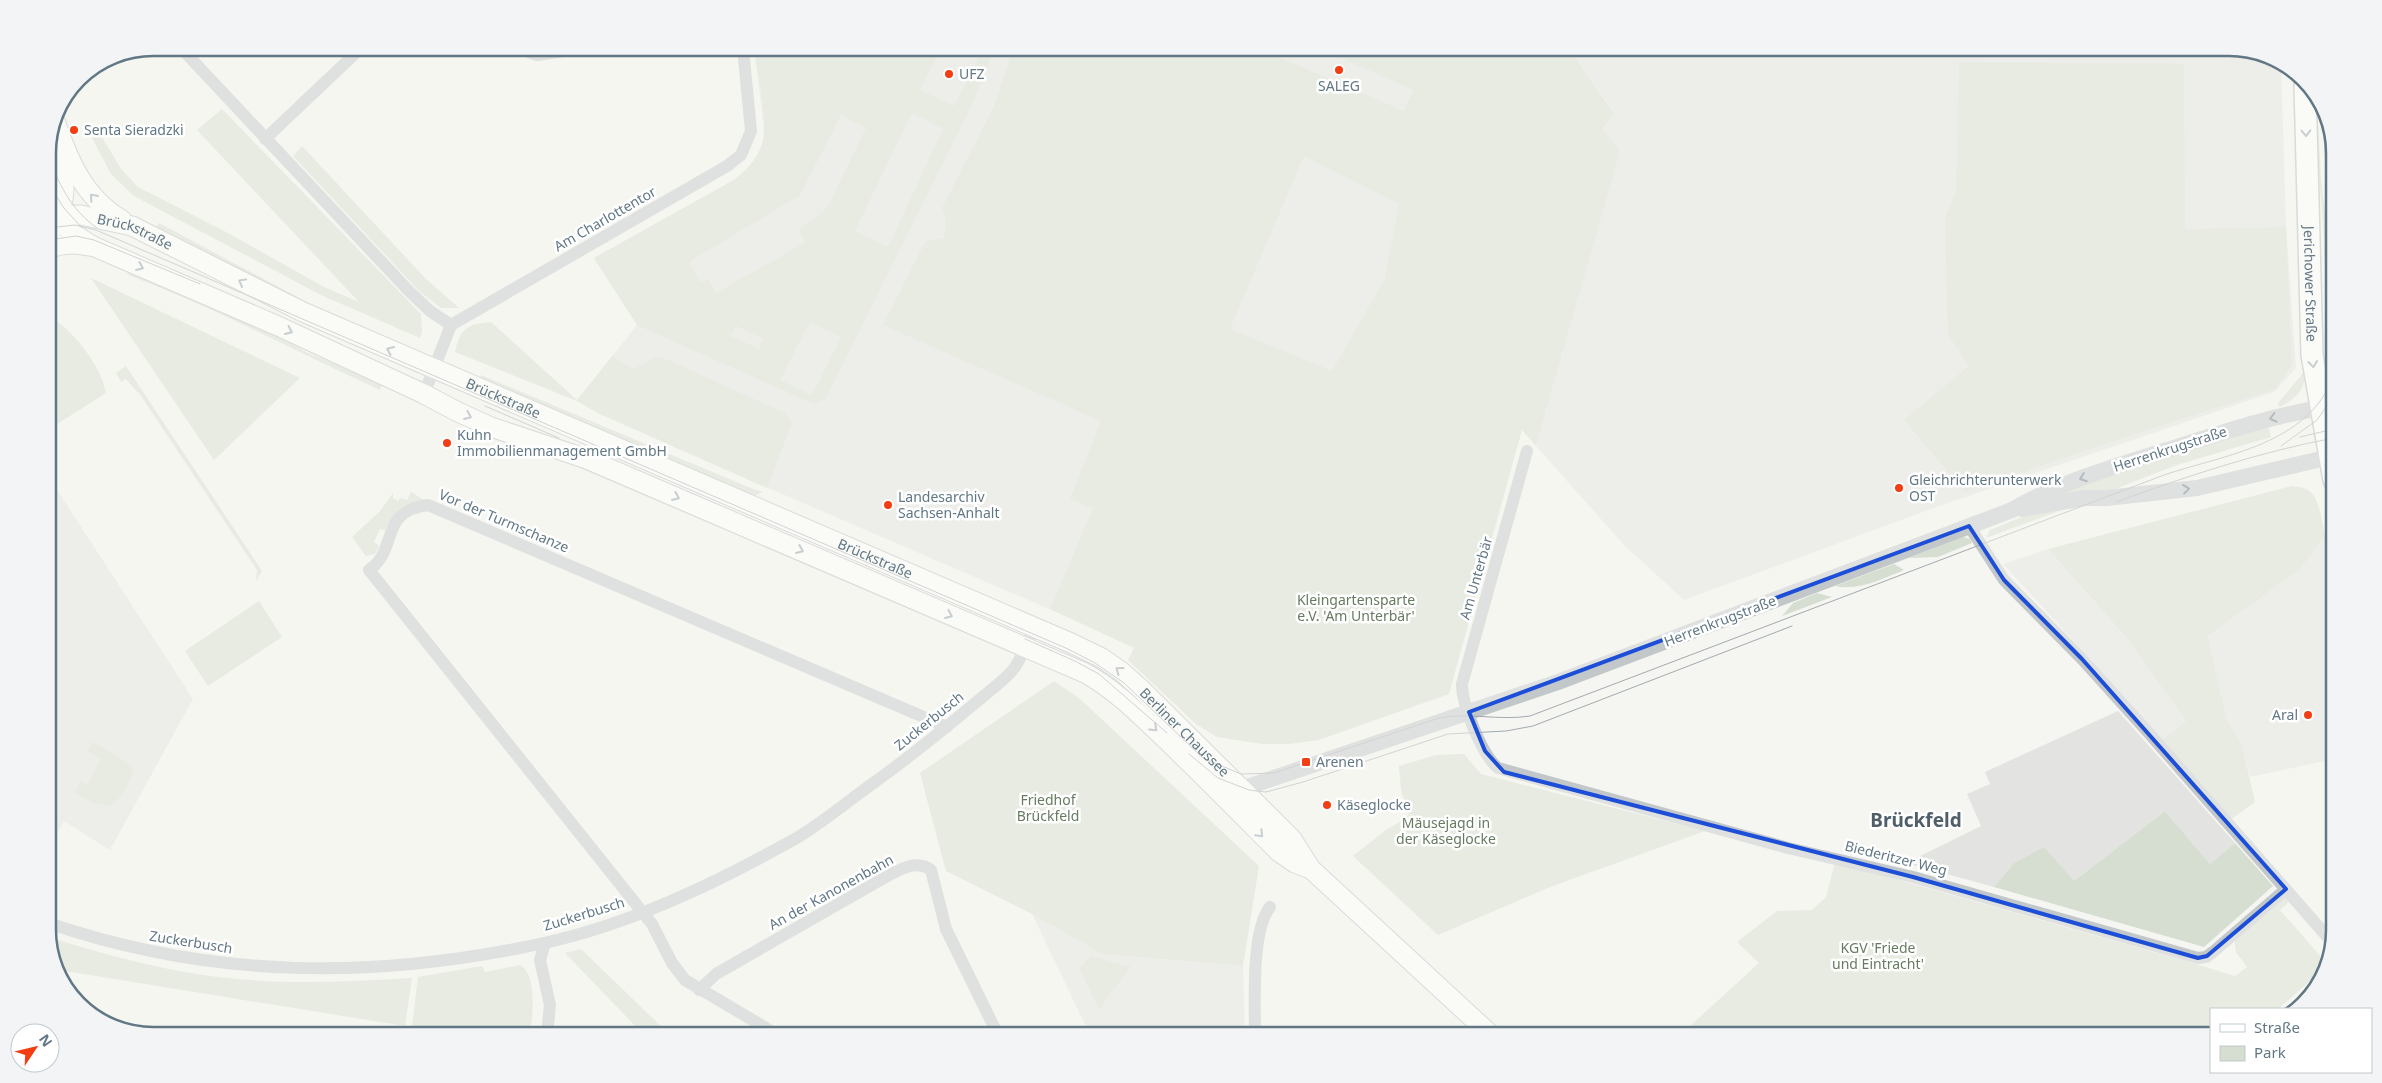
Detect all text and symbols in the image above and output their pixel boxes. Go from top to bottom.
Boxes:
place label: UFZ [959,64,985,83]
marker: SALEG [1333,64,1345,76]
marker: UFZ [943,68,955,80]
place label: SALEG [1318,76,1360,95]
place label: Senta Sieradzki [84,120,184,139]
marker: Senta Sieradzki [68,124,80,136]
one-way arrow [2301,130,2311,138]
street label: Am Charlottentor [550,182,659,256]
one-way arrow [90,193,99,202]
street label: Brückstraße [96,209,176,254]
street label: Jerichower Straße [2300,224,2322,342]
one-way arrow [135,260,144,271]
one-way arrow [239,278,248,288]
one-way arrow [284,325,293,335]
one-way arrow [386,346,395,357]
one-way arrow [2307,361,2318,369]
street label: Brückstraße [463,373,544,422]
one-way arrow [463,410,472,421]
one-way arrow [2268,412,2277,423]
street label: Herrenkrugstraße [2111,421,2229,476]
place label: Kuhn Immobilienmanagement GmbH [457,425,667,460]
marker: Kuhn Immobilienmanagement GmbH [441,437,453,449]
place label: Gleichrichterunterwerk OST [1909,470,2062,505]
one-way arrow [2080,472,2088,482]
marker: Gleichrichterunterwerk OST [1893,482,1905,494]
one-way arrow [2182,484,2190,495]
street label: Vor der Turmschanze [436,485,572,557]
place label: Landesarchiv Sachsen-Anhalt [898,487,999,522]
one-way arrow [671,491,680,502]
marker: Landesarchiv Sachsen-Anhalt [882,499,894,511]
street label: Brückstraße [835,534,916,583]
street label: Am Unterbär [1455,534,1496,622]
one-way arrow [795,544,804,555]
park label: Kleingartensparte e.V. 'Am Unterbär' [1297,590,1415,625]
street label: Herrenkrugstraße [1661,590,1779,651]
one-way arrow [944,608,953,619]
one-way arrow [1115,667,1125,676]
street label: Berliner Chaussee [1136,683,1234,781]
street label: Zuckerbusch [890,687,967,754]
place label: Aral [2272,705,2298,724]
marker: Aral [2302,709,2314,721]
one-way arrow [1148,722,1157,731]
place label: Arenen [1316,752,1364,771]
marker: Arenen [1300,756,1312,768]
park label: Friedhof Brückfeld [1017,790,1079,825]
place label: Käseglocke [1337,795,1411,814]
marker: Käseglocke [1321,799,1333,811]
district label: Brückfeld [1870,807,1962,833]
park label: Mäusejagd in der Käseglocke [1396,813,1496,848]
one-way arrow [1254,828,1263,837]
street label: Biederitzer Weg [1843,836,1949,879]
street label: An der Kanonenbahn [765,849,896,934]
street label: Zuckerbusch [541,892,627,935]
street label: Zuckerbusch [148,926,234,957]
park label: KGV 'Friede und Eintracht' [1832,938,1924,973]
legend [2210,1008,2372,1073]
text: Straße [2254,1017,2300,1037]
north arrow [10,1023,60,1073]
text: N [35,1030,57,1050]
text: Park [2254,1042,2286,1062]

